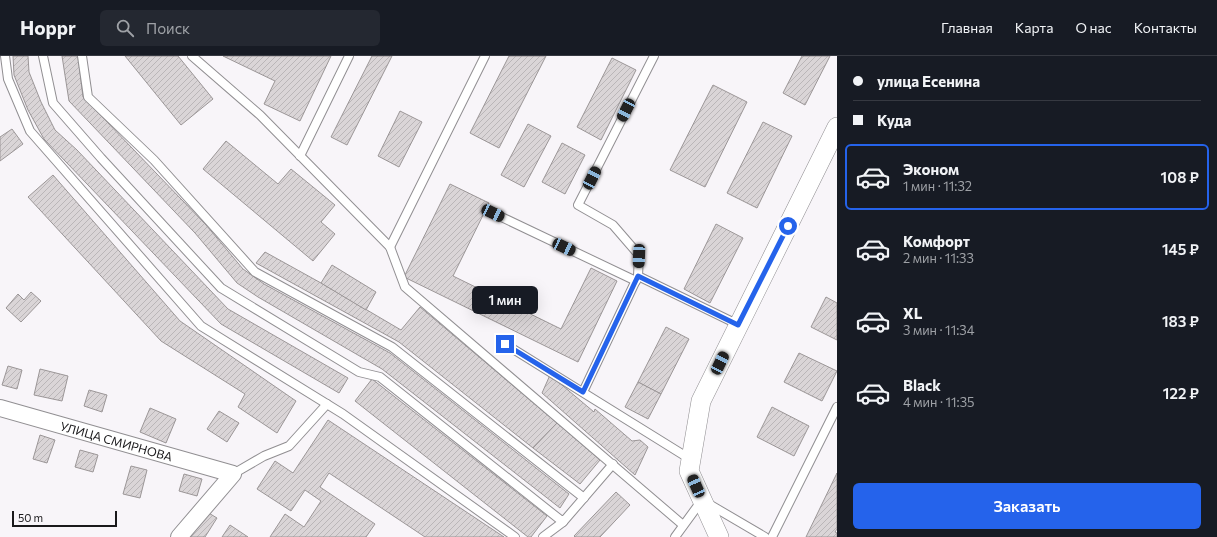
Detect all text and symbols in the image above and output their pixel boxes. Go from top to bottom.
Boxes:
search box [100,10,380,46]
text: Hoppr [20,16,76,39]
icon: search [114,17,136,39]
text: Поиск [146,19,190,37]
text: Главная [941,19,993,36]
text: Карта [1015,19,1053,36]
text: О нас [1075,19,1112,36]
text: Контакты [1134,19,1197,36]
text: улица Есенина [877,72,980,90]
car [615,97,637,123]
text: Куда [877,111,911,129]
icon: car [855,159,891,195]
text: Эконом [903,160,959,178]
car [581,165,603,191]
text: 108 ₽ [1161,168,1199,186]
text: 1 мин · 11:32 [903,178,972,194]
car [480,202,506,224]
route start [779,217,797,235]
icon: car [855,231,891,267]
text: Комфорт [903,232,970,250]
car [551,236,577,258]
text: 145 ₽ [1162,240,1199,258]
car [633,244,645,268]
text: 2 мин · 11:33 [903,250,974,266]
callout: 1 мин [472,286,538,314]
text: 1 мин [489,292,521,308]
icon: car [855,303,891,339]
text: XL [903,304,922,322]
text: 183 ₽ [1162,312,1199,330]
text: 3 мин · 11:34 [903,322,974,338]
route end [496,335,514,353]
car [709,350,731,376]
icon: car [855,375,891,411]
text: Black [903,376,941,394]
text: 122 ₽ [1163,384,1199,402]
text: 4 мин · 11:35 [903,394,975,410]
street label: УЛИЦА СМИРНОВА [59,418,174,464]
car [686,473,706,499]
button: Заказать [853,483,1201,529]
scale bar [12,509,117,528]
text: 50 m [18,511,43,524]

